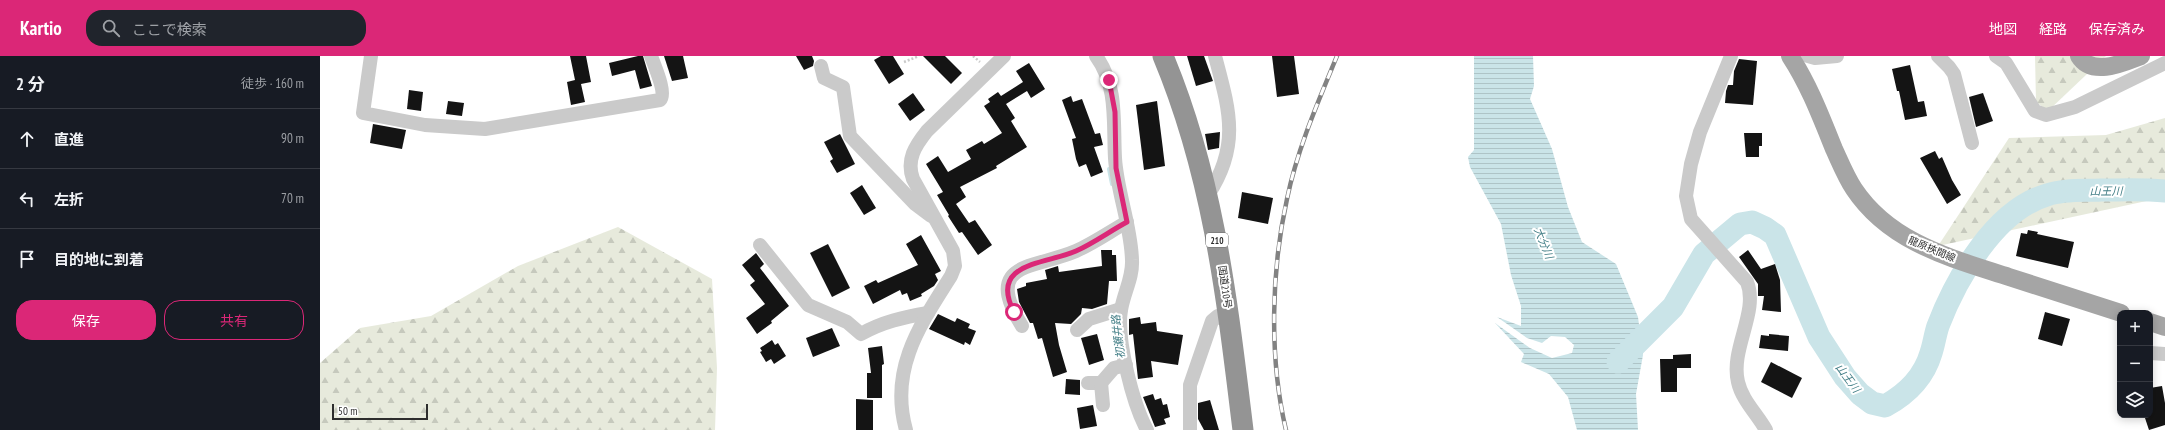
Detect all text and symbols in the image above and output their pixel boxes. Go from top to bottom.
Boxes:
search box [86,10,366,46]
text: Kartio [20,16,62,40]
icon: search [100,17,122,39]
text: ここで検索 [132,20,207,39]
text: 地図 [1989,20,2017,38]
text: 経路 [2039,20,2067,38]
text: 保存済み [2089,20,2145,38]
route end [1100,71,1118,89]
text: 2 分 [16,73,45,95]
text: 徒歩 · 160 m [241,75,304,92]
icon: ahead [16,128,38,150]
text: 直進 [54,130,84,149]
text: 90 m [281,130,304,147]
water label: 山王川 [2090,184,2123,198]
icon: left [16,188,38,210]
text: 左折 [54,190,84,209]
text: 70 m [281,190,304,207]
water label: 大分川 [1531,225,1557,262]
road number: 210 [1206,233,1228,247]
street label: 龍原挾間線 [1906,233,1958,265]
icon: arrive [16,248,38,270]
text: 目的地に到着 [54,250,144,269]
street label: 国道210号 [1216,265,1234,309]
button: 保存 [16,300,156,340]
button: 共有 [164,300,304,340]
route start [1005,303,1023,321]
map controls [2117,310,2153,418]
button: + [2117,310,2153,346]
water label: 初瀬井路 [1108,313,1128,360]
button: − [2117,346,2153,382]
water label: 山王川 [1832,361,1864,396]
button: layers [2117,382,2153,418]
scale bar [332,402,428,421]
text: 50 m [338,404,357,418]

